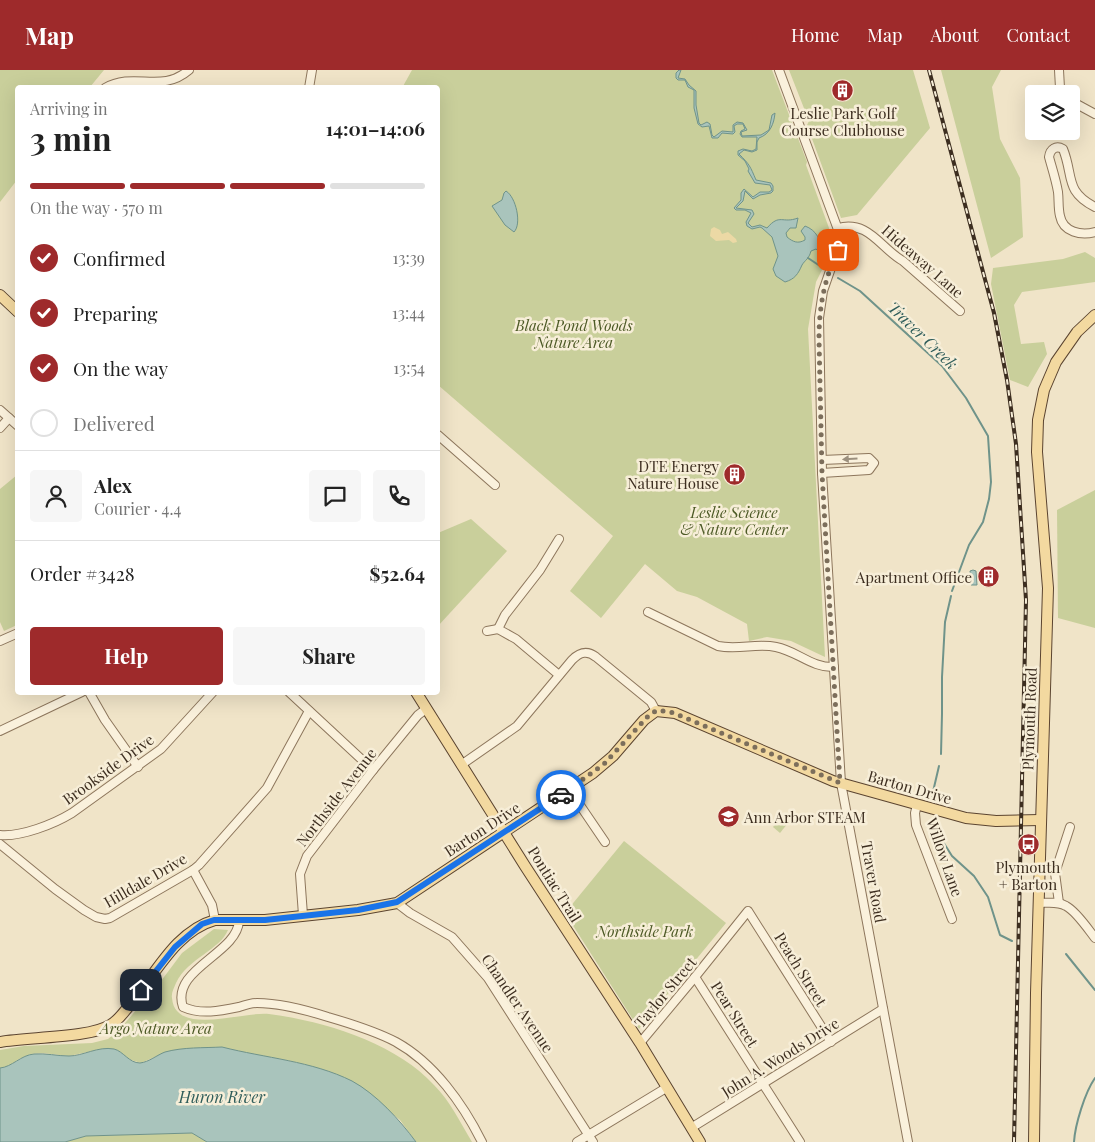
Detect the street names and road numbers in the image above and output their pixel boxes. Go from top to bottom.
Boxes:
street label: Hideaway Lane [878,220,968,302]
street label: Plymouth Road [1017,667,1041,771]
street label: Brookside Drive [58,729,158,809]
street label: Northside Avenue [291,744,381,850]
street label: Barton Drive [866,765,954,809]
street label: Barton Drive [440,797,524,861]
street label: Willow Lane [922,814,968,899]
street label: Traver Road [857,840,891,925]
street label: Pontiac Trail [524,842,586,926]
street label: Hilldale Drive [100,848,190,912]
street label: Peach Street [770,928,832,1010]
street label: Chandler Avenue [478,950,558,1056]
street label: Taylor Street [630,952,701,1032]
street label: Pear Street [707,977,763,1051]
street label: John A. Woods Drive [717,1013,843,1102]

